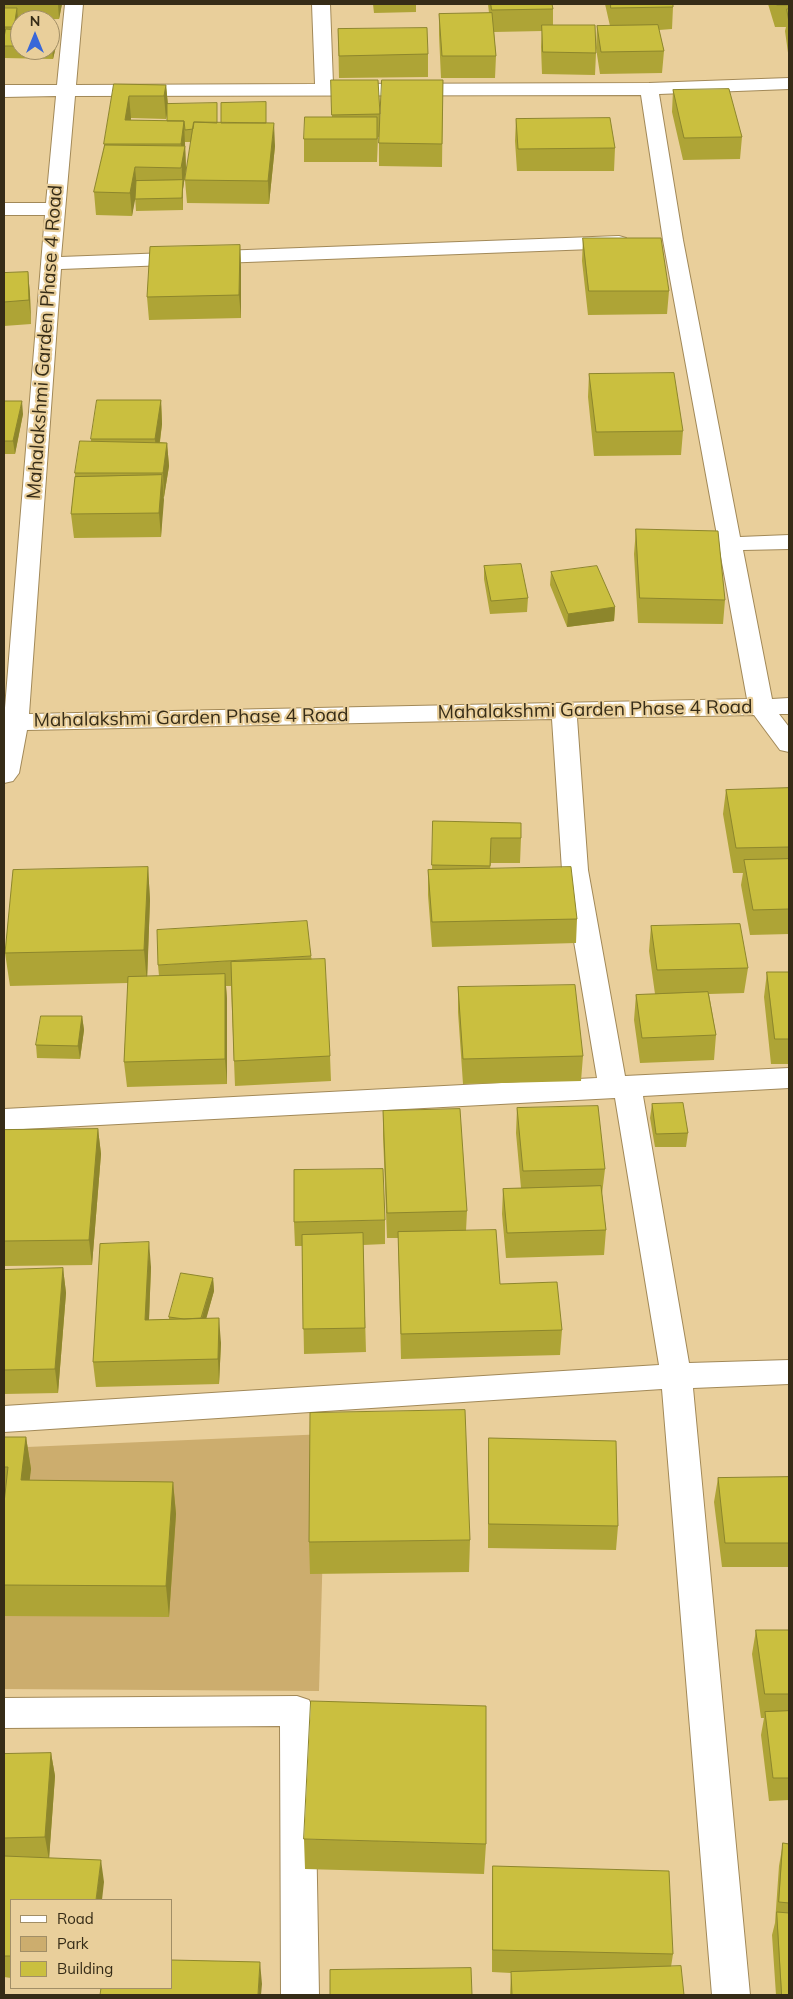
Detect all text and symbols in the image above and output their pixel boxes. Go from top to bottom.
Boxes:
north arrow [10,10,60,60]
text: N [30,12,40,30]
street label: Mahalakshmi Garden Phase 4 Road [23,184,67,500]
street label: Mahalakshmi Garden Phase 4 Road [437,696,753,724]
street label: Mahalakshmi Garden Phase 4 Road [33,704,349,732]
legend [10,1899,172,1989]
text: Road [57,1909,94,1928]
text: Park [57,1934,89,1953]
text: Building [57,1959,113,1978]

